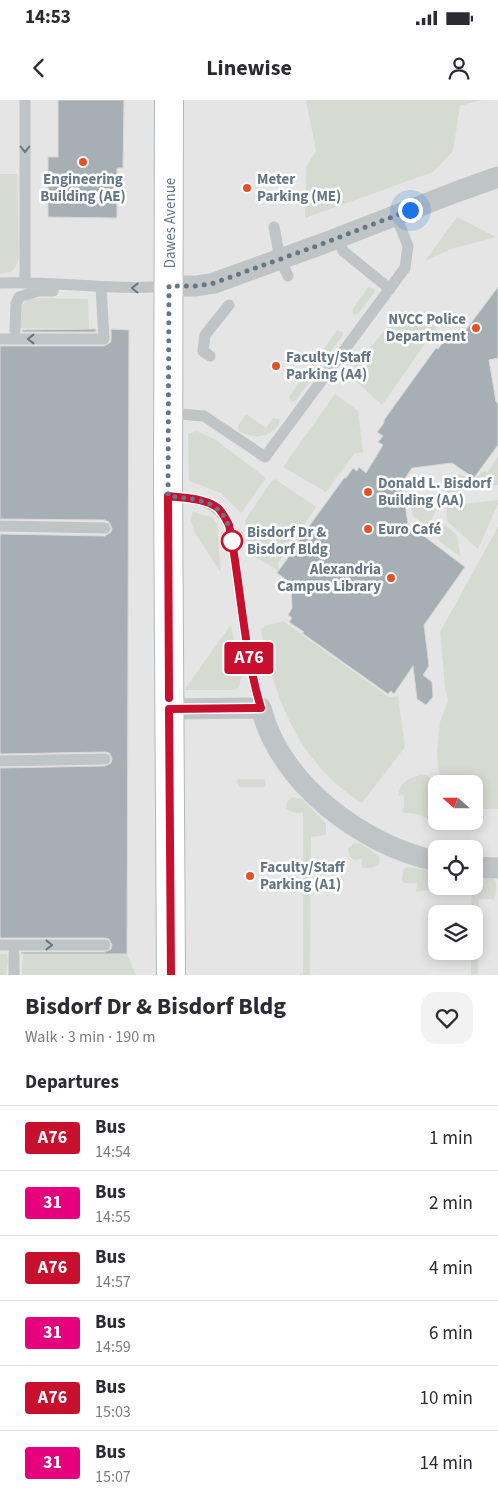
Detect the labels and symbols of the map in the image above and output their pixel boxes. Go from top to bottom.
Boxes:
one-way arrow [20,145,30,153]
marker: Engineering Building (AE) [77,156,89,168]
place label: Engineering Building (AE) [40,169,126,207]
place label: Meter Parking (ME) [257,169,341,207]
street label: Dawes Avenue [160,178,181,268]
marker: Meter Parking (ME) [241,182,253,194]
your location [398,198,423,223]
one-way arrow [131,283,139,293]
place label: NVCC Police Department [386,309,466,347]
marker: NVCC Police Department [470,322,482,334]
one-way arrow [27,334,34,344]
place label: Faculty/Staff Parking (A4) [286,347,372,385]
marker: Faculty/Staff Parking (A4) [270,360,282,372]
place label: Donald L. Bisdorf Building (AA) [378,473,492,511]
marker: Donald L. Bisdorf Building (AA) [362,486,374,498]
place label: Euro Café [378,519,441,540]
place label: Bisdorf Dr & Bisdorf Bldg [247,522,328,560]
marker: Euro Café [362,523,374,535]
marker: Bisdorf Dr & Bisdorf Bldg [221,530,243,552]
place label: Alexandria Campus Library [277,559,381,597]
marker: Alexandria Campus Library [385,572,397,584]
line badge: A76 [220,642,278,674]
north arrow [428,775,482,830]
place label: Faculty/Staff Parking (A1) [260,857,346,895]
marker: Faculty/Staff Parking (A1) [244,870,256,882]
one-way arrow [45,940,53,950]

